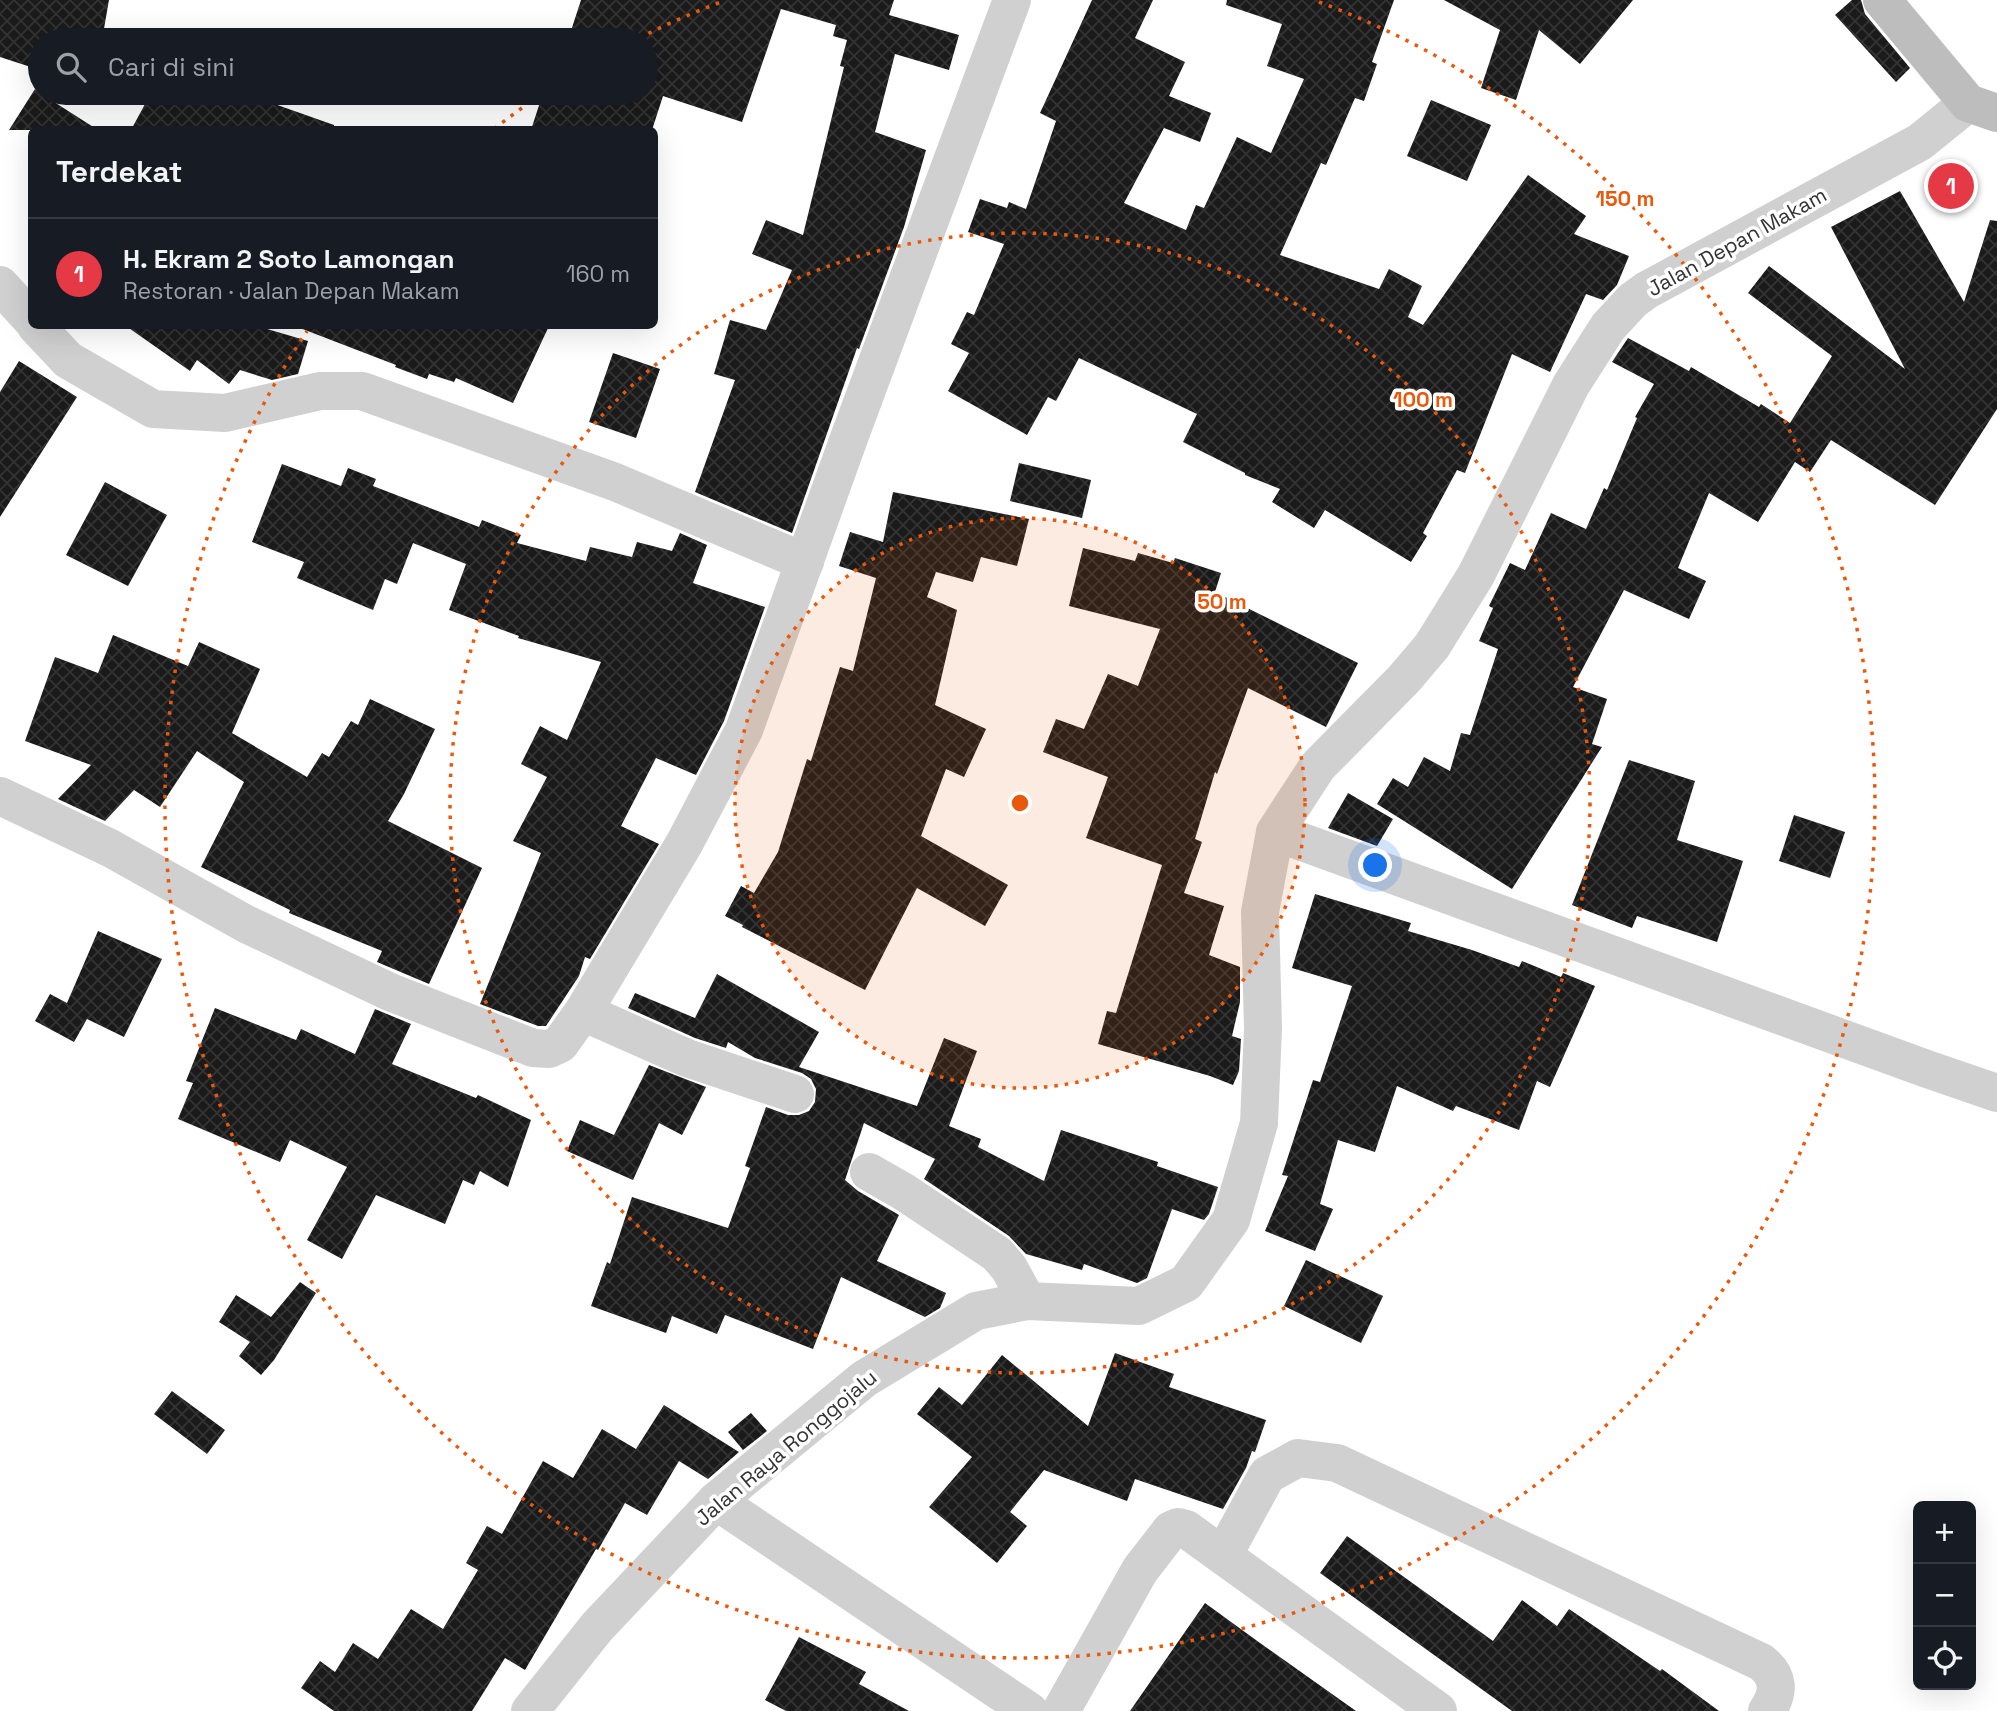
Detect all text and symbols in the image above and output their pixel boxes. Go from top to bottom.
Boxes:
search box [28,28,658,105]
icon: search [52,48,90,86]
text: Cari di sini [108,50,235,84]
text: Terdekat [56,152,182,191]
pin: 1 [1928,160,1974,212]
street label: Jalan Depan Makam [1642,181,1831,302]
text: 150 m [1596,185,1654,212]
text: H. Ekram 2 Soto Lamongan [123,242,455,276]
text: 1 [74,259,84,289]
text: 160 m [566,259,630,289]
text: Restoran · Jalan Depan Makam [123,276,459,306]
text: 100 m [1393,386,1453,413]
text: 50 m [1197,588,1247,615]
centre of rings [1008,791,1032,815]
your location [1358,848,1392,882]
street label: Jalan Raya Ronggojalu [689,1364,882,1532]
map controls [1913,1501,1976,1690]
button: + [1913,1501,1976,1564]
button: − [1913,1564,1976,1627]
button: locate [1913,1627,1976,1690]

